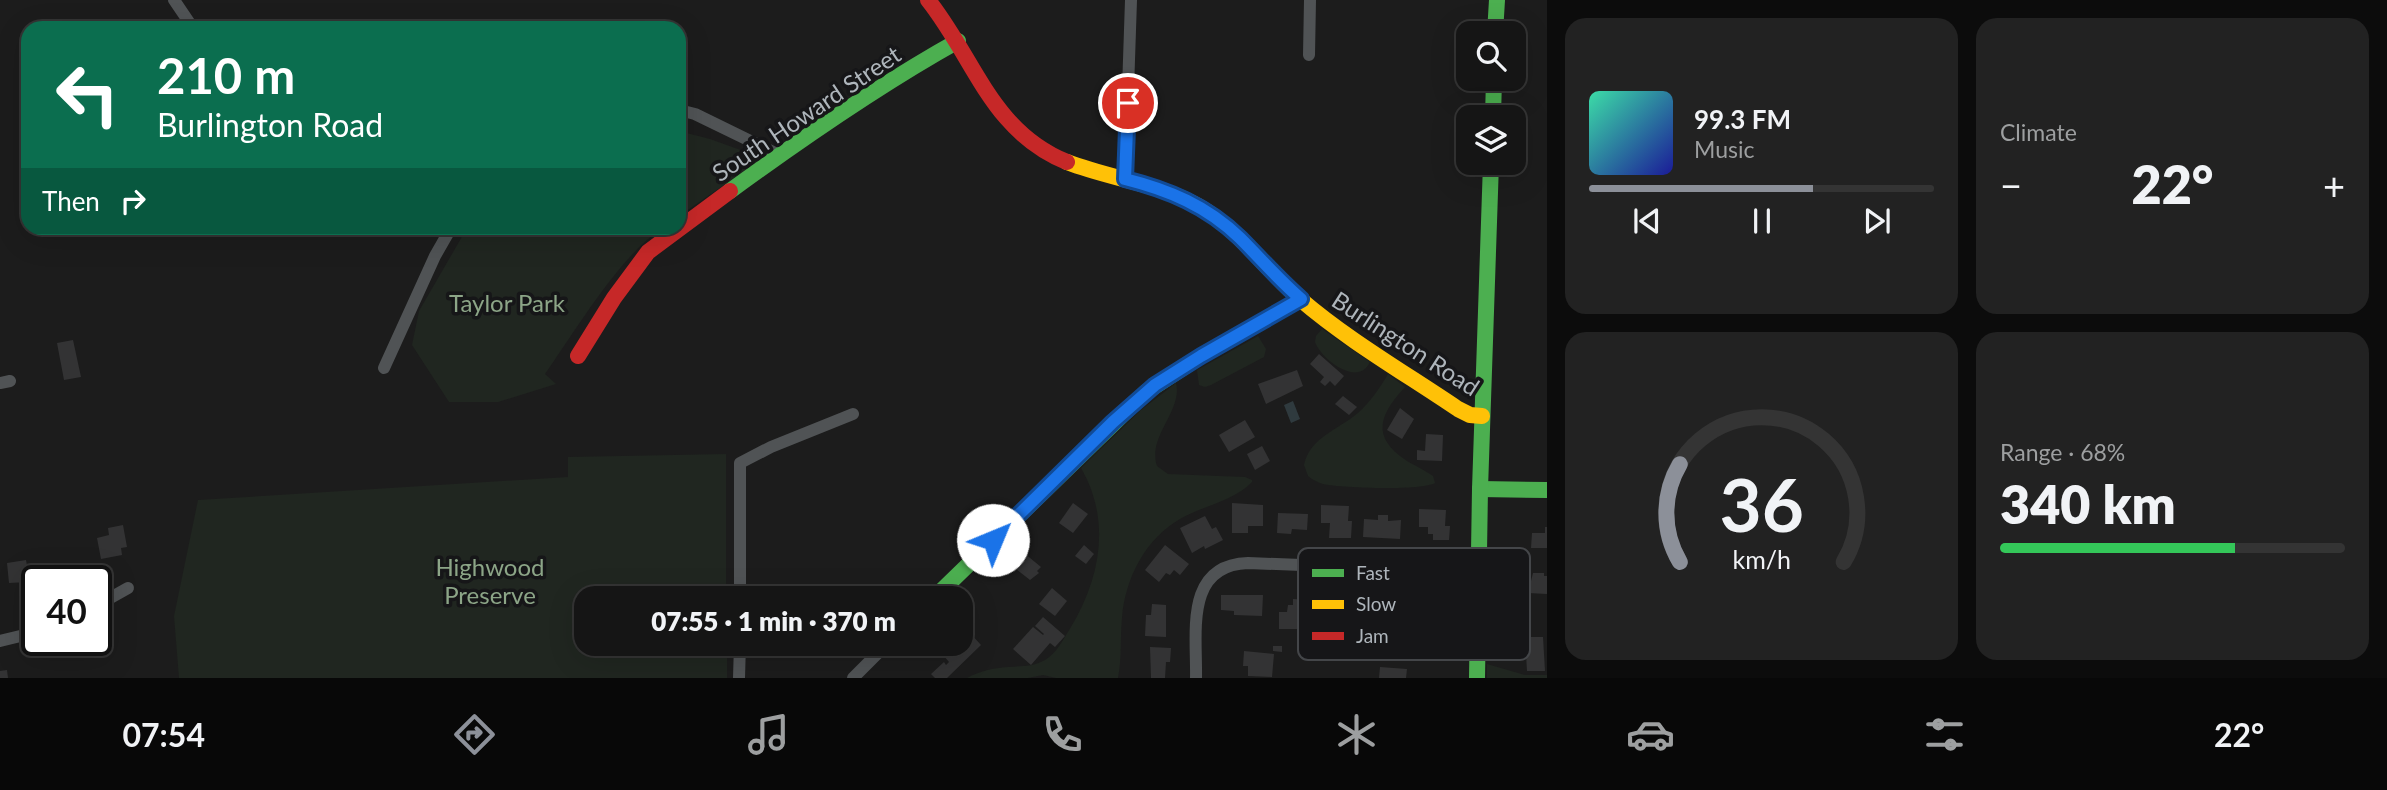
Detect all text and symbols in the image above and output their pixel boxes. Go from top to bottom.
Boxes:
map controls [1456,21,1526,175]
button: search [1456,21,1526,91]
street label: South Howard Street [706,39,906,187]
text: 210 m [157,46,295,104]
icon: left [42,49,133,140]
pin [1098,73,1158,133]
icon: arrive [1109,84,1147,122]
text: 99.3 FM [1694,103,1791,135]
text: Burlington Road [157,105,383,144]
button: layers [1456,105,1526,175]
text: Climate [2000,118,2077,146]
text: Music [1694,135,1754,163]
text: 22° [2132,153,2213,215]
text: − [2000,162,2022,208]
text: + [2323,162,2345,208]
icon: right [114,182,152,220]
text: Then [42,185,100,217]
icon: previous [1628,202,1666,240]
icon: pause [1743,202,1781,240]
icon: next [1858,202,1896,240]
street label: Burlington Road [1327,285,1485,401]
park label: Taylor Park [449,288,566,317]
text: Range · 68% [2000,438,2125,466]
text: 36 [1719,460,1804,548]
text: 340 km [2000,473,2176,535]
position arrow [956,503,1030,577]
text: km/h [1732,544,1791,574]
legend [1298,548,1530,660]
park label: Highwood Preserve [435,552,545,609]
text: Fast [1356,561,1390,584]
speed limit sign: 40 [21,565,112,656]
text: Slow [1356,592,1396,615]
text: 07:55 · 1 min · 370 m [651,605,896,637]
text: Jam [1356,624,1389,647]
icon: directions [450,710,499,759]
icon: music [744,710,793,759]
icon: phone [1038,710,1087,759]
icon: climate [1332,710,1381,759]
icon: car [1626,710,1675,759]
icon: filters [1920,710,1969,759]
text: 07:54 [123,715,205,754]
text: 22° [2214,715,2264,754]

